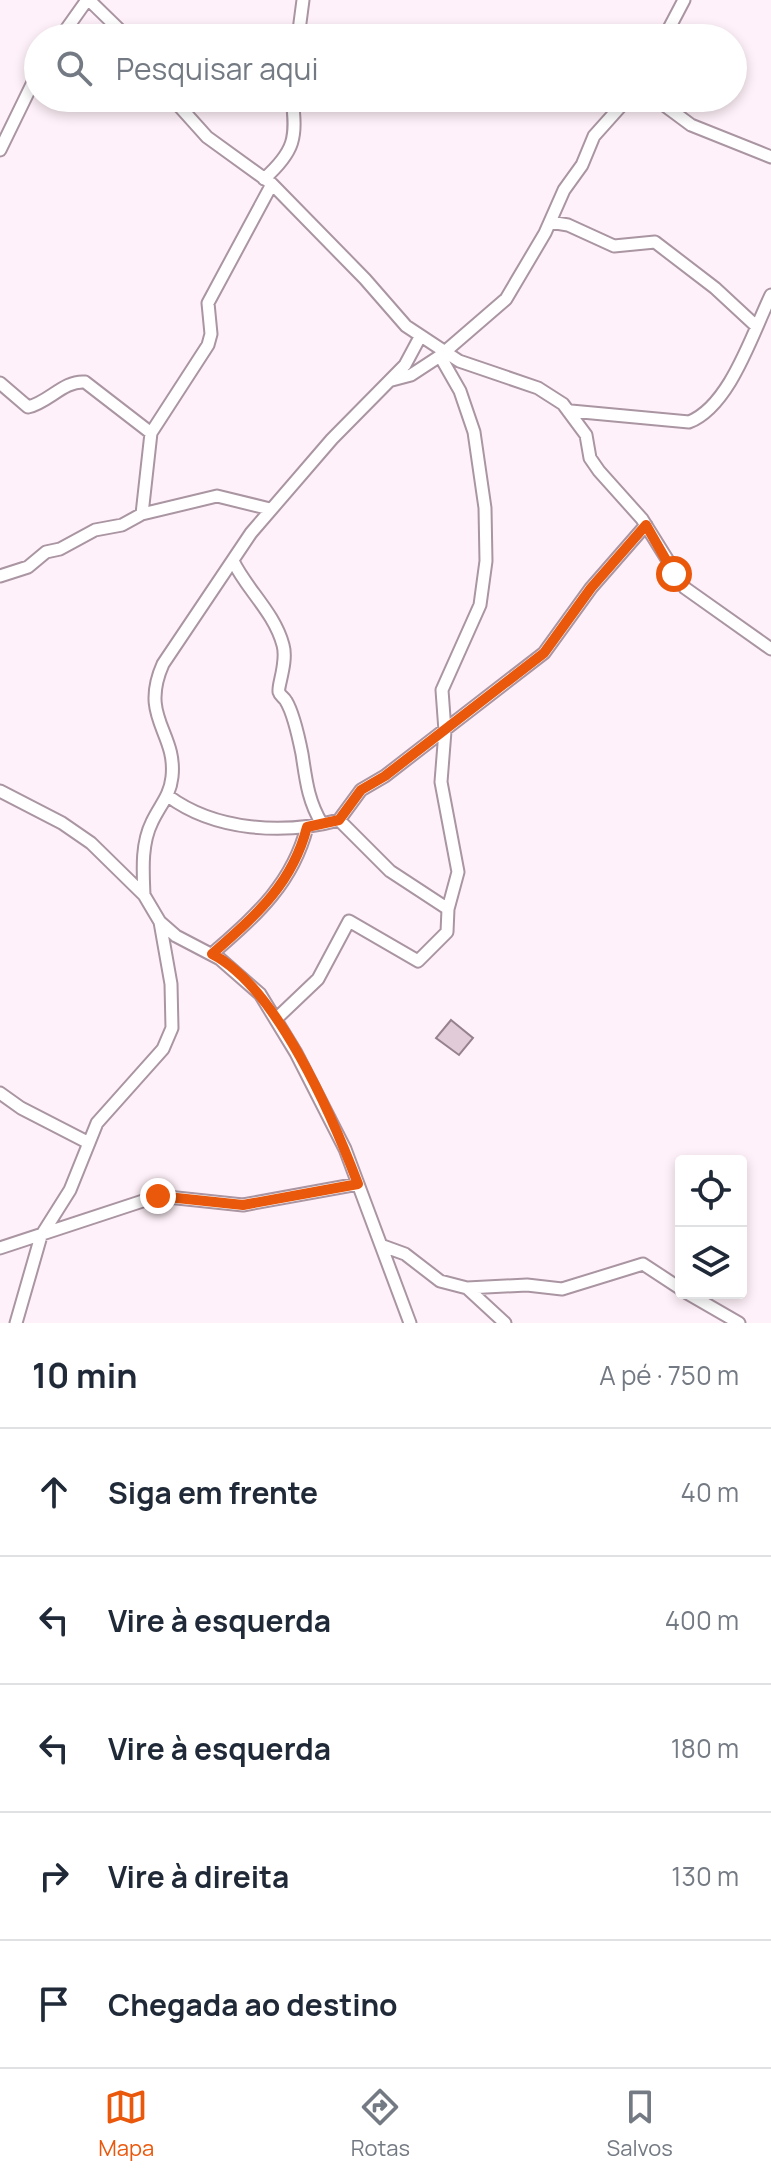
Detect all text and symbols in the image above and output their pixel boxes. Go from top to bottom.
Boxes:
search box [24,24,747,112]
icon: search [52,46,96,90]
text: Pesquisar aqui [116,48,318,89]
route start [656,556,692,592]
map controls [675,1155,747,1299]
button: locate [675,1155,747,1227]
route end [140,1178,176,1214]
button: layers [675,1227,747,1299]
text: 10 min [32,1352,137,1398]
text: A pé · 750 m [599,1357,739,1393]
icon: ahead [32,1470,76,1514]
text: Siga em frente [108,1472,318,1513]
text: 40 m [681,1474,739,1510]
icon: left [32,1598,76,1642]
text: Vire à esquerda [108,1600,331,1641]
text: 400 m [665,1602,739,1638]
icon: left [32,1726,76,1770]
text: Vire à esquerda [108,1728,331,1769]
text: 180 m [671,1730,739,1766]
icon: right [32,1854,76,1898]
text: Vire à direita [108,1856,289,1897]
text: 130 m [671,1858,739,1894]
icon: arrive [32,1982,76,2026]
text: Chegada ao destino [108,1984,398,2025]
tab: Mapa [98,2085,154,2163]
tab: Rotas [351,2085,410,2163]
tab: Salvos [607,2085,673,2163]

